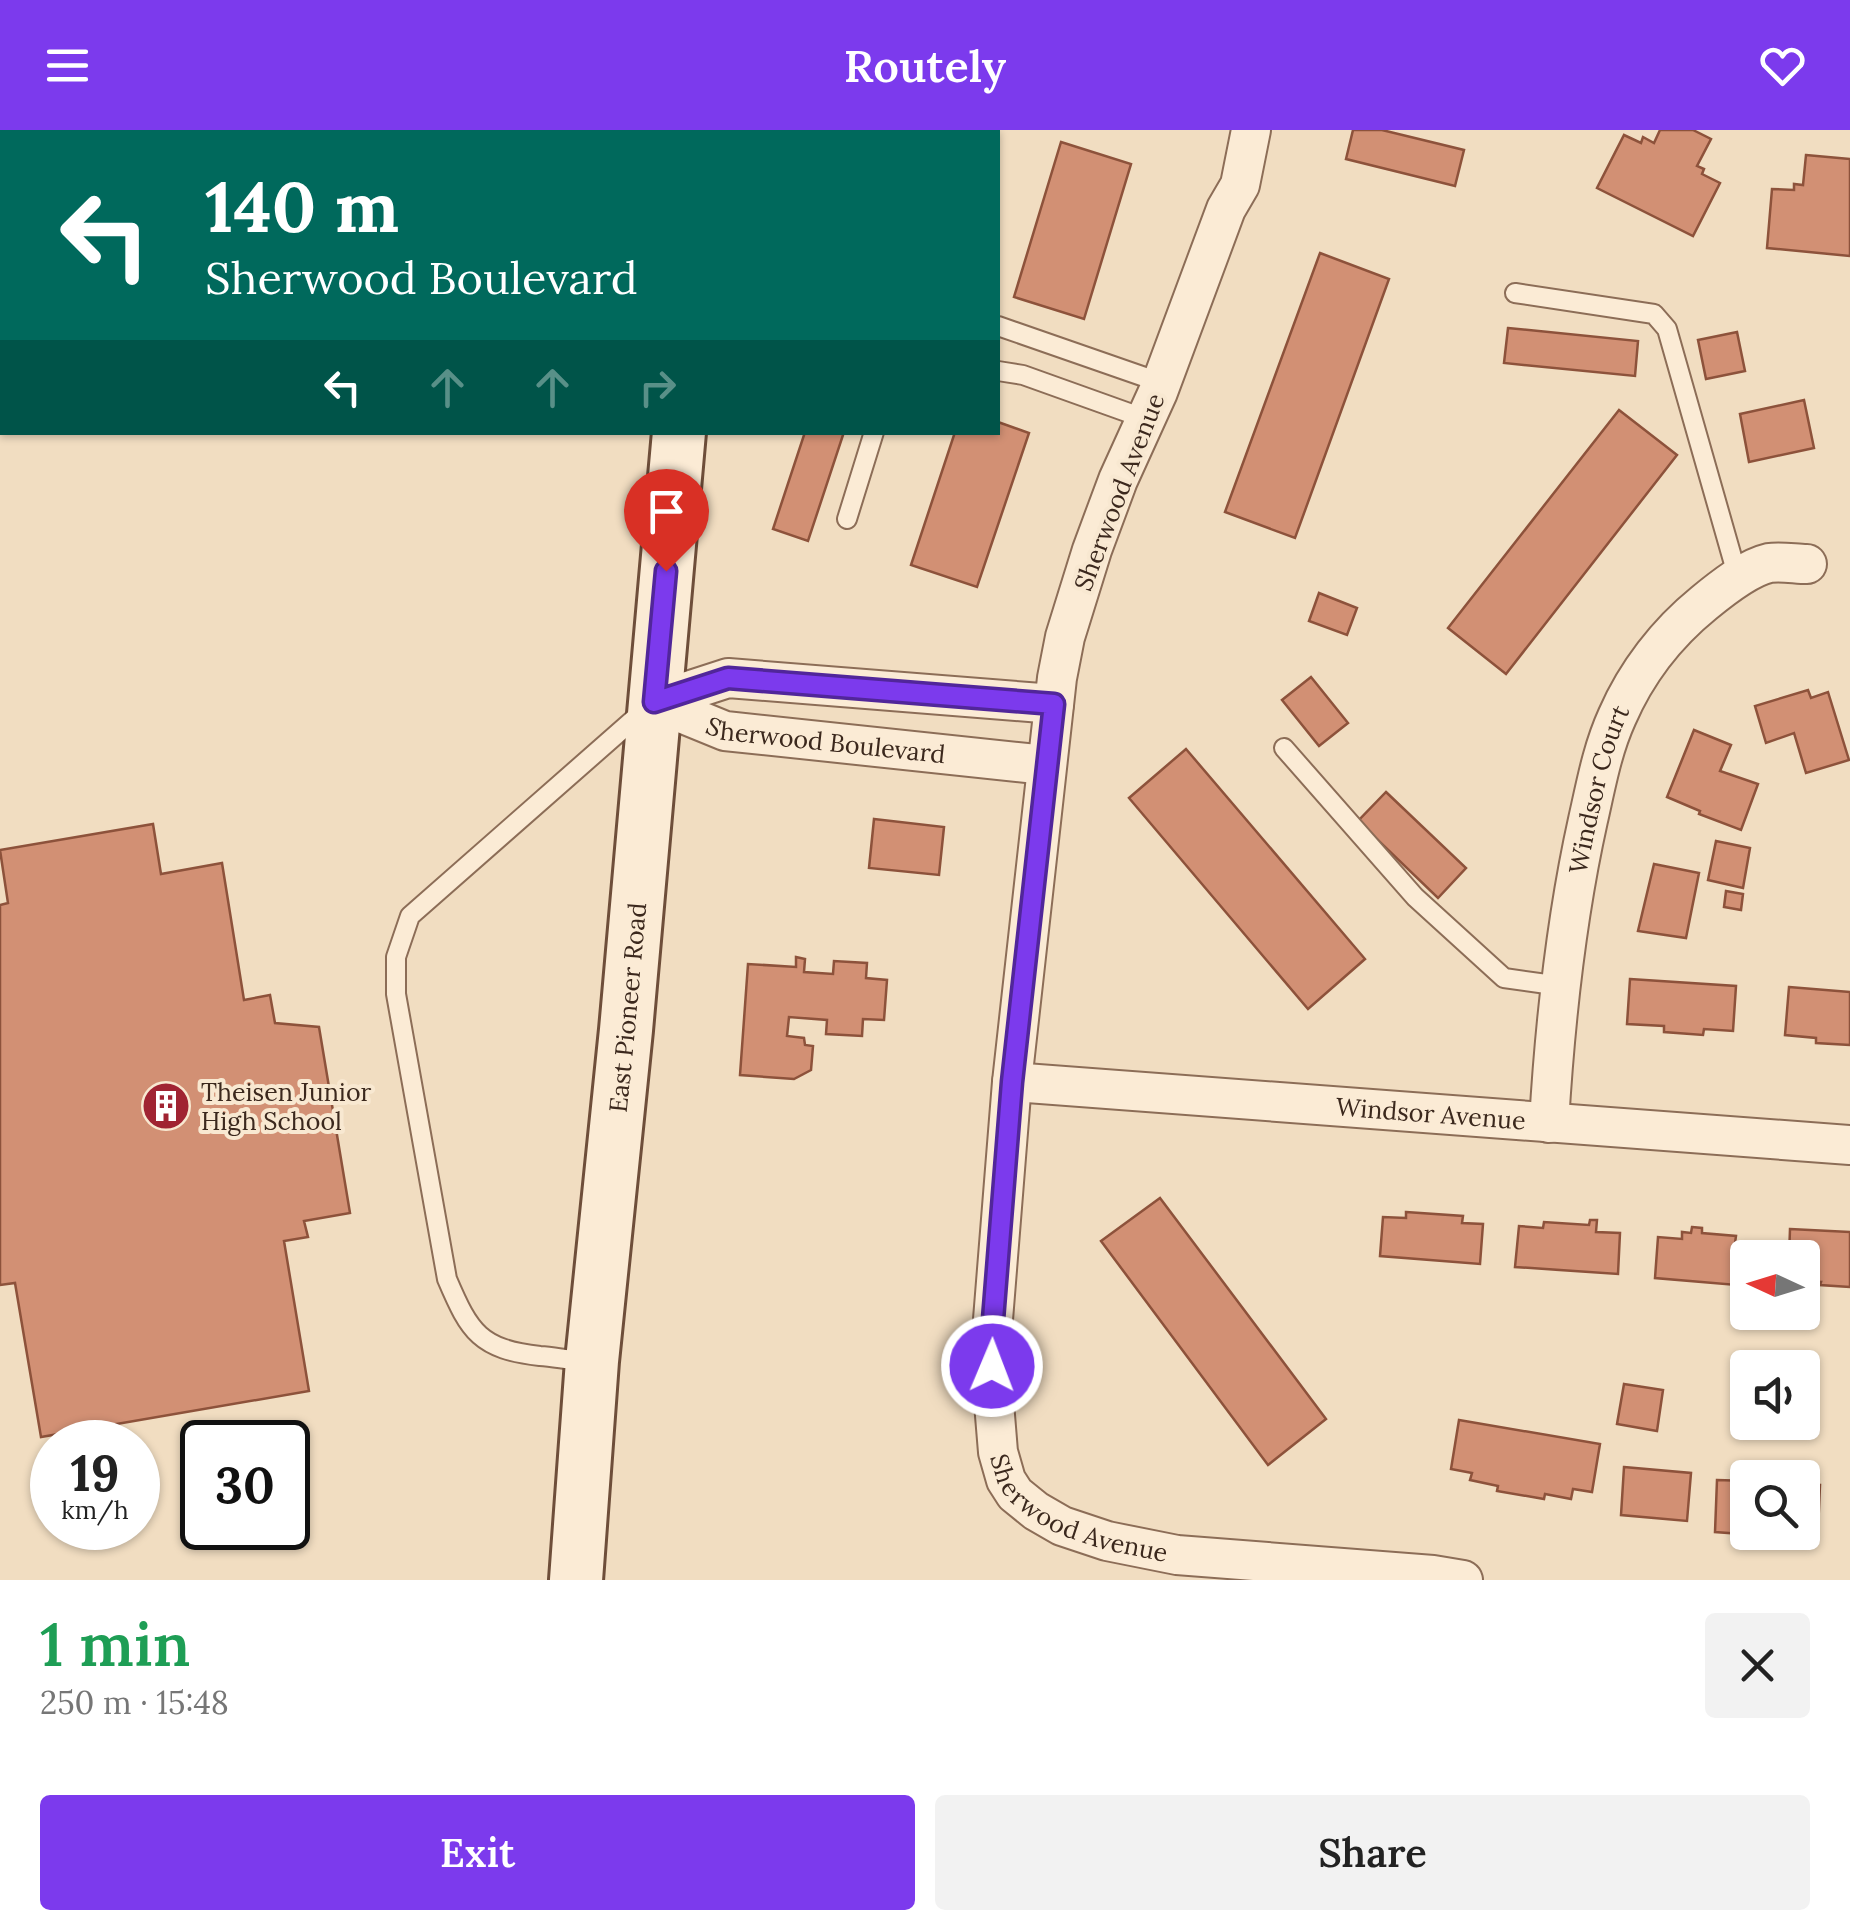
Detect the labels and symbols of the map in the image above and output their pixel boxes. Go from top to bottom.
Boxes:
street label: Sherwood Avenue [1067,389,1171,595]
pin [624,469,709,572]
street label: Windsor Court [1561,700,1636,876]
street label: Sherwood Boulevard [701,709,947,770]
street label: East Pioneer Road [602,901,653,1114]
place label: Theisen Junior High School [201,1076,372,1137]
building icon: Theisen Junior High School [140,1080,192,1132]
street label: Windsor Avenue [1335,1090,1527,1137]
north arrow [1730,1240,1820,1330]
position arrow [940,1314,1044,1418]
speed limit sign: 30 [180,1420,310,1550]
street label: Sherwood Avenue [983,1450,1171,1569]

